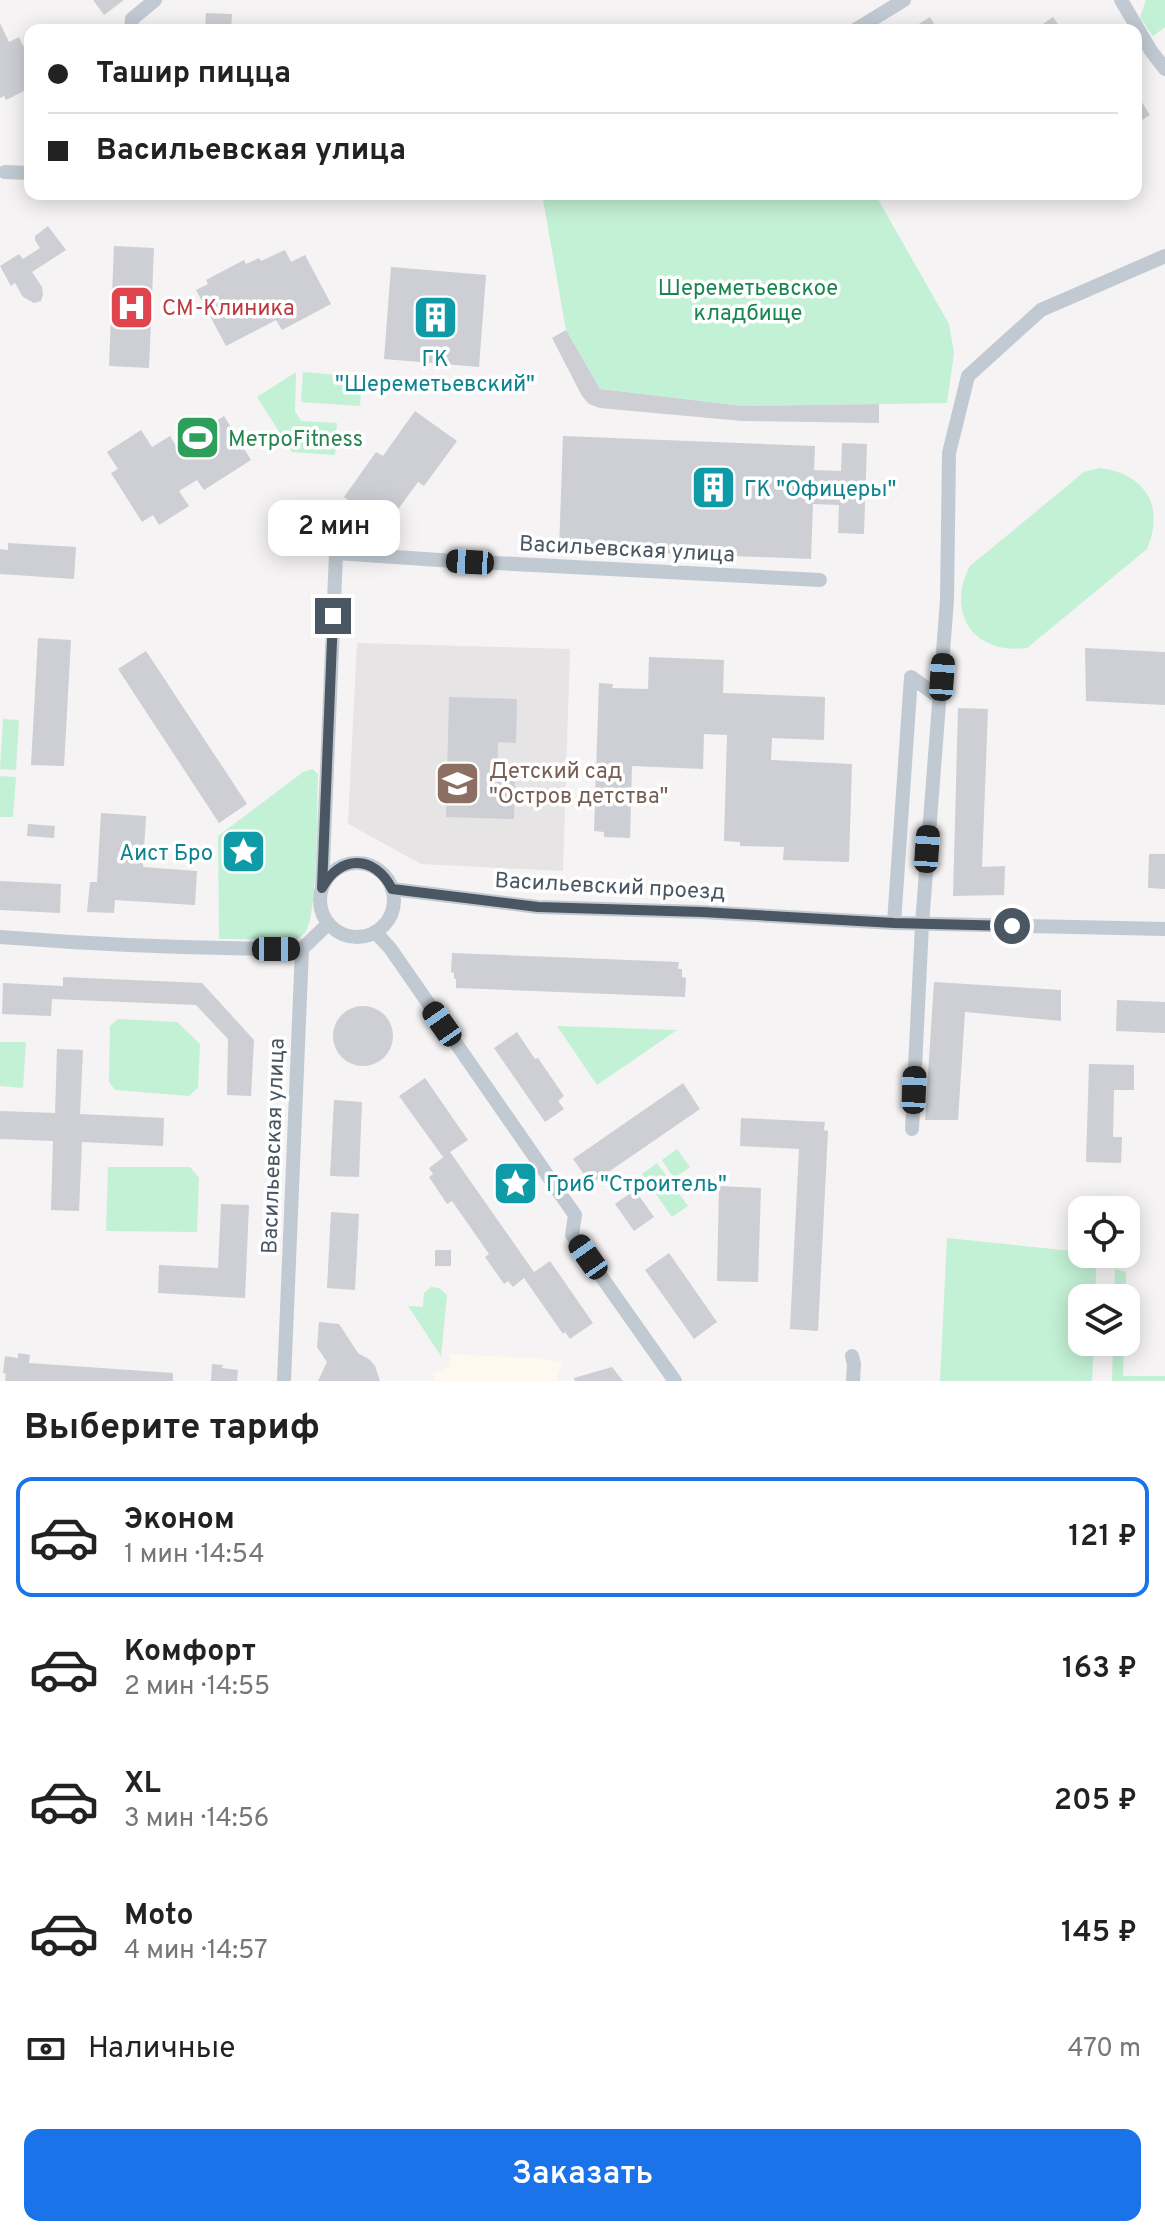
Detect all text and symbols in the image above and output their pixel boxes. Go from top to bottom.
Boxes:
text: Ташир пицца [96,56,291,93]
text: Васильевская улица [96,133,406,170]
park label: Шереметьевское кладбище [658,276,838,328]
hospital icon: СМ-Клиника [107,283,155,331]
building icon: ГК "Шереметьевский" [411,293,459,341]
place label: СМ-Клиника [162,296,295,323]
place label: ГК "Шереметьевский" [335,347,535,399]
sports icon: МетроFitness [173,414,221,462]
place label: МетроFitness [228,427,363,454]
building icon: ГК "Офицеры" [689,464,737,512]
place label: ГК "Офицеры" [744,477,896,504]
callout: 2 мин [267,500,399,556]
text: 2 мин [298,511,370,544]
street label: Васильевская улица [518,531,735,570]
car [445,549,495,575]
route end [315,598,351,634]
car [928,652,956,702]
school or university icon: Детский сад "Остров детства" [434,759,482,807]
place label: Детский сад "Остров детства" [489,759,668,811]
car [913,824,941,874]
place icon: Аист Бро [220,828,268,876]
place label: Аист Бро [119,841,213,868]
street label: Васильевский проезд [494,868,726,907]
route start [994,908,1030,944]
car [252,937,300,961]
car [418,997,466,1051]
street label: Васильевская улица [257,1038,292,1255]
car [901,1066,927,1114]
place icon: Гриб "Строитель" [491,1159,539,1207]
place label: Гриб "Строитель" [546,1172,727,1199]
map controls [1068,1196,1140,1356]
button: locate [1068,1196,1140,1268]
car [564,1230,612,1284]
button: layers [1068,1284,1140,1356]
text: Выберите тариф [24,1406,320,1452]
icon: car [28,1501,100,1573]
text: Эконом [124,1502,235,1539]
text: 121 ₽ [1068,1519,1137,1556]
text: 1 мин · 14:54 [124,1539,265,1572]
icon: car [28,1633,100,1705]
text: Комфорт [124,1634,256,1671]
text: 163 ₽ [1062,1651,1137,1688]
text: 2 мин · 14:55 [124,1671,270,1704]
icon: car [28,1765,100,1837]
text: XL [124,1766,161,1803]
text: 205 ₽ [1054,1783,1137,1820]
text: 3 мин · 14:56 [124,1803,269,1836]
icon: car [28,1897,100,1969]
text: Moto [124,1898,194,1935]
text: 145 ₽ [1061,1915,1137,1952]
text: 4 мин · 14:57 [124,1935,268,1968]
icon: cash [24,2027,68,2071]
text: Наличные [88,2031,235,2068]
text: 470 m [1067,2033,1141,2066]
button: Заказать [24,2129,1141,2221]

